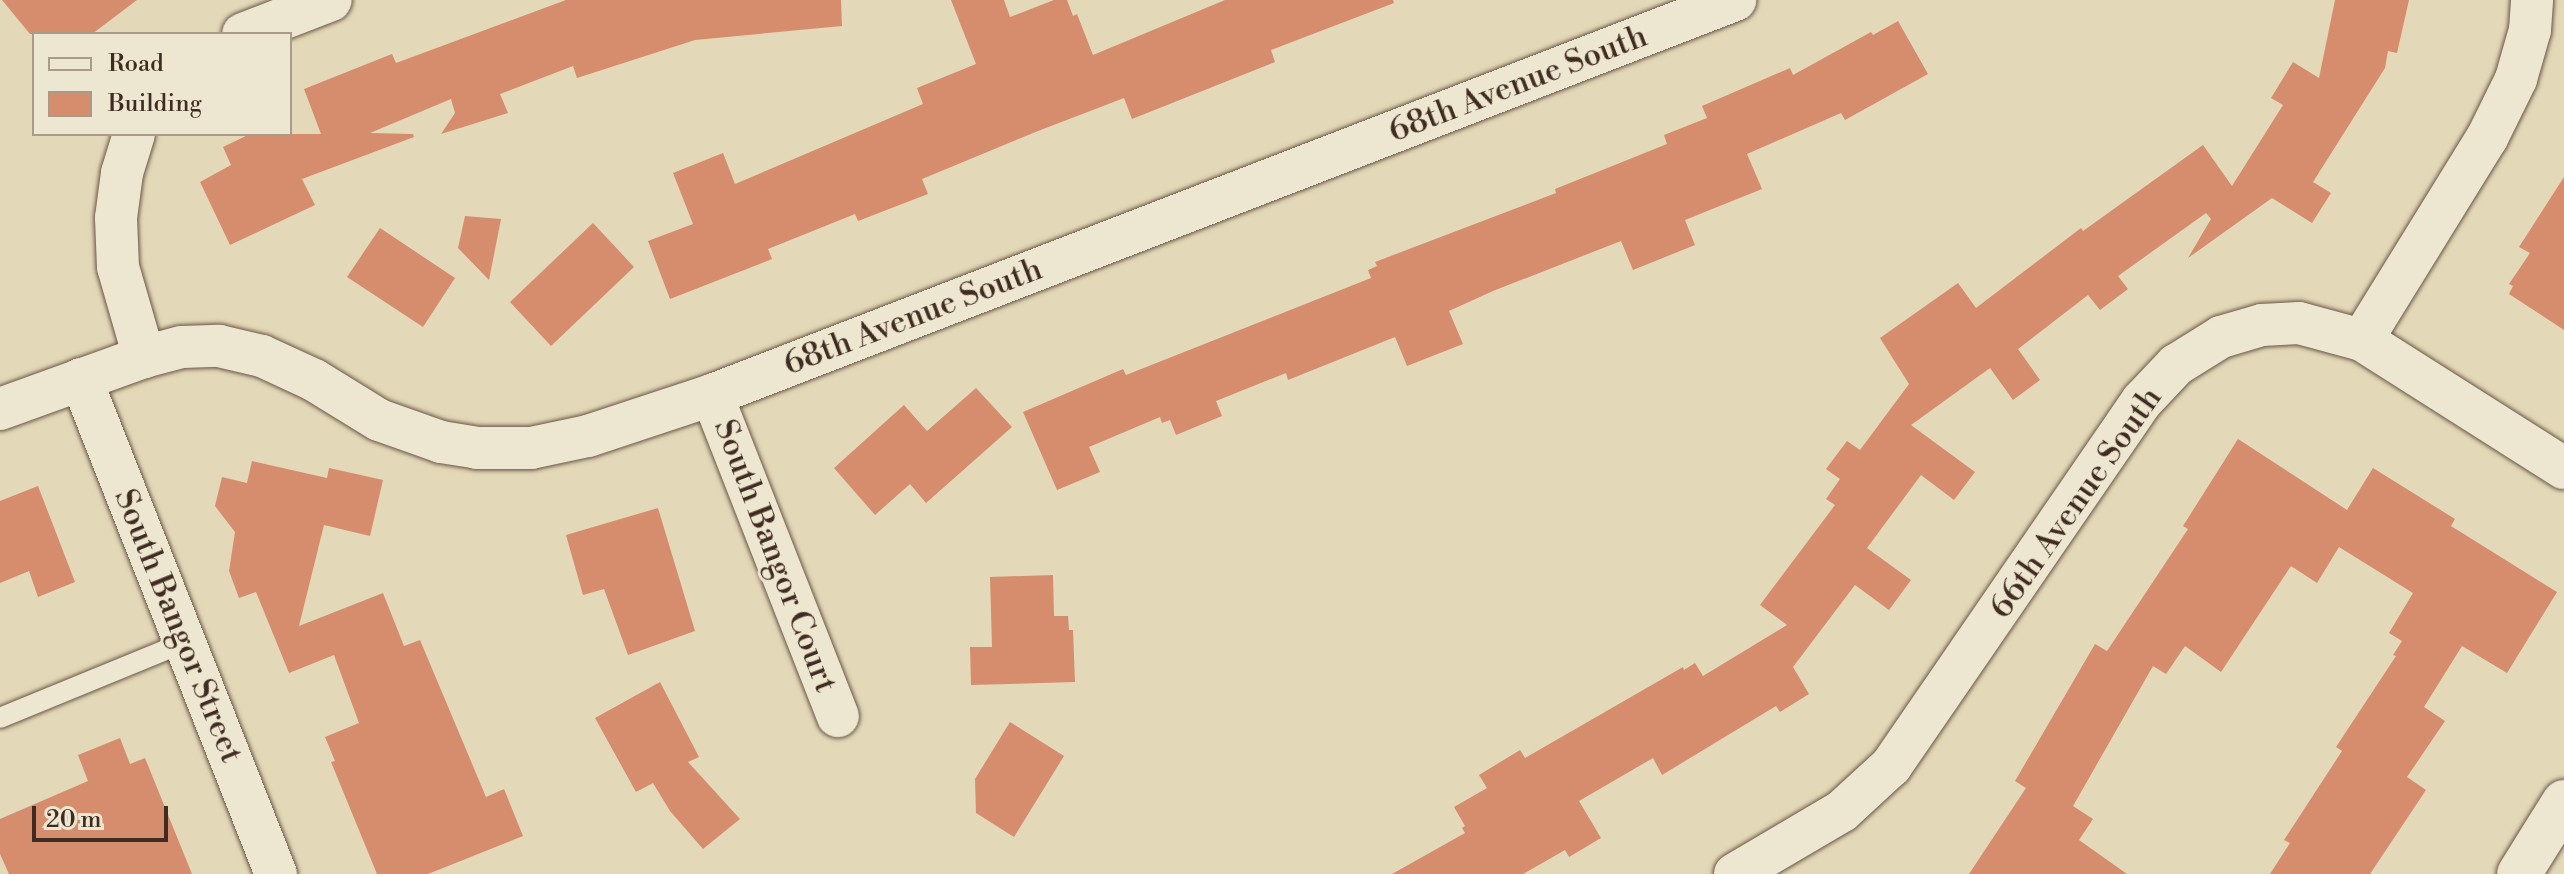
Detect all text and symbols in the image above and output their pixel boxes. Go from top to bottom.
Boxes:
street label: 68th Avenue South [1383,17,1653,151]
legend [32,32,292,136]
text: Road [108,49,164,79]
text: Building [108,89,202,119]
street label: 68th Avenue South [778,250,1048,384]
street label: 66th Avenue South [1982,380,2170,626]
street label: South Bangor Court [705,414,845,698]
street label: South Bangor Street [106,484,250,768]
scale bar [36,790,172,840]
text: 20 m [46,805,102,835]

